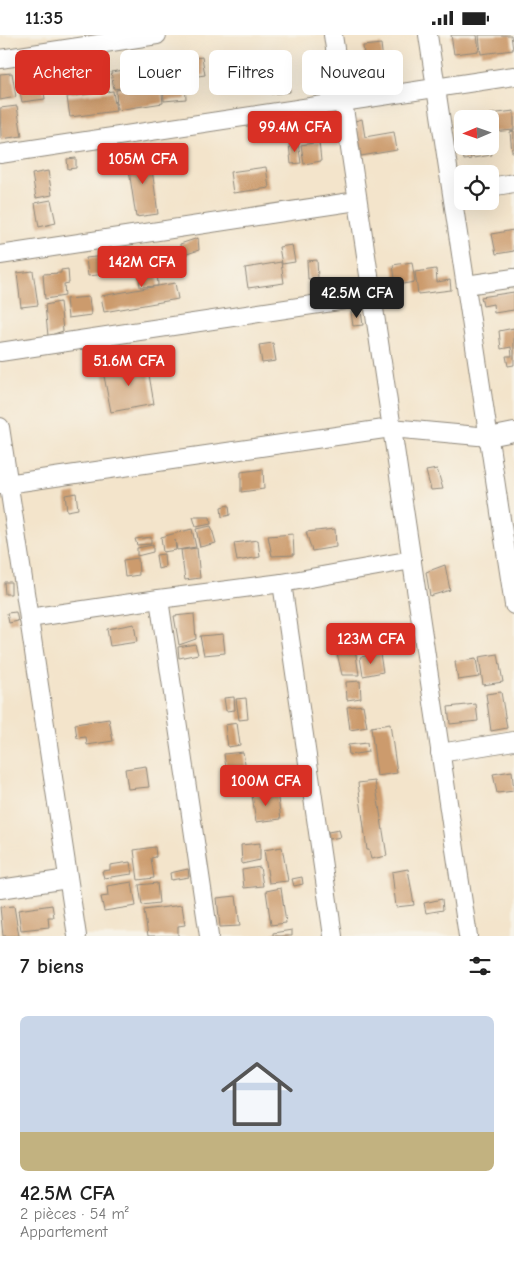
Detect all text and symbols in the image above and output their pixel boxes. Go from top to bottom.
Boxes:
text: 11:35 [25,7,63,29]
chip: Acheter [15,50,110,95]
chip: Louer [120,50,199,95]
chip: Filtres [209,50,292,95]
chip: Nouveau [302,50,403,95]
north arrow [454,110,499,155]
map controls [454,110,499,210]
pin: 99.4M CFA [238,111,352,153]
text: 99.4M CFA [259,118,331,136]
pin: 105M CFA [91,143,195,185]
text: 105M CFA [108,150,178,168]
button: locate [454,165,499,210]
pin: 142M CFA [90,245,194,288]
text: 142M CFA [109,253,175,271]
pin: 42.5M CFA [300,277,414,319]
text: 42.5M CFA [321,284,393,302]
pin: 51.6M CFA [72,345,186,387]
text: 51.6M CFA [93,352,165,370]
pin: 123M CFA [319,623,423,665]
text: 123M CFA [337,630,405,648]
pin: 100M CFA [214,765,318,807]
text: 100M CFA [231,772,301,790]
icon: filters [466,952,494,980]
text: 7 biens [20,954,84,978]
icon: home [212,1049,302,1139]
text: 42.5M CFA [20,1181,115,1205]
text: 2 pièces · 54 m² [20,1205,129,1223]
text: Appartement [20,1223,108,1241]

